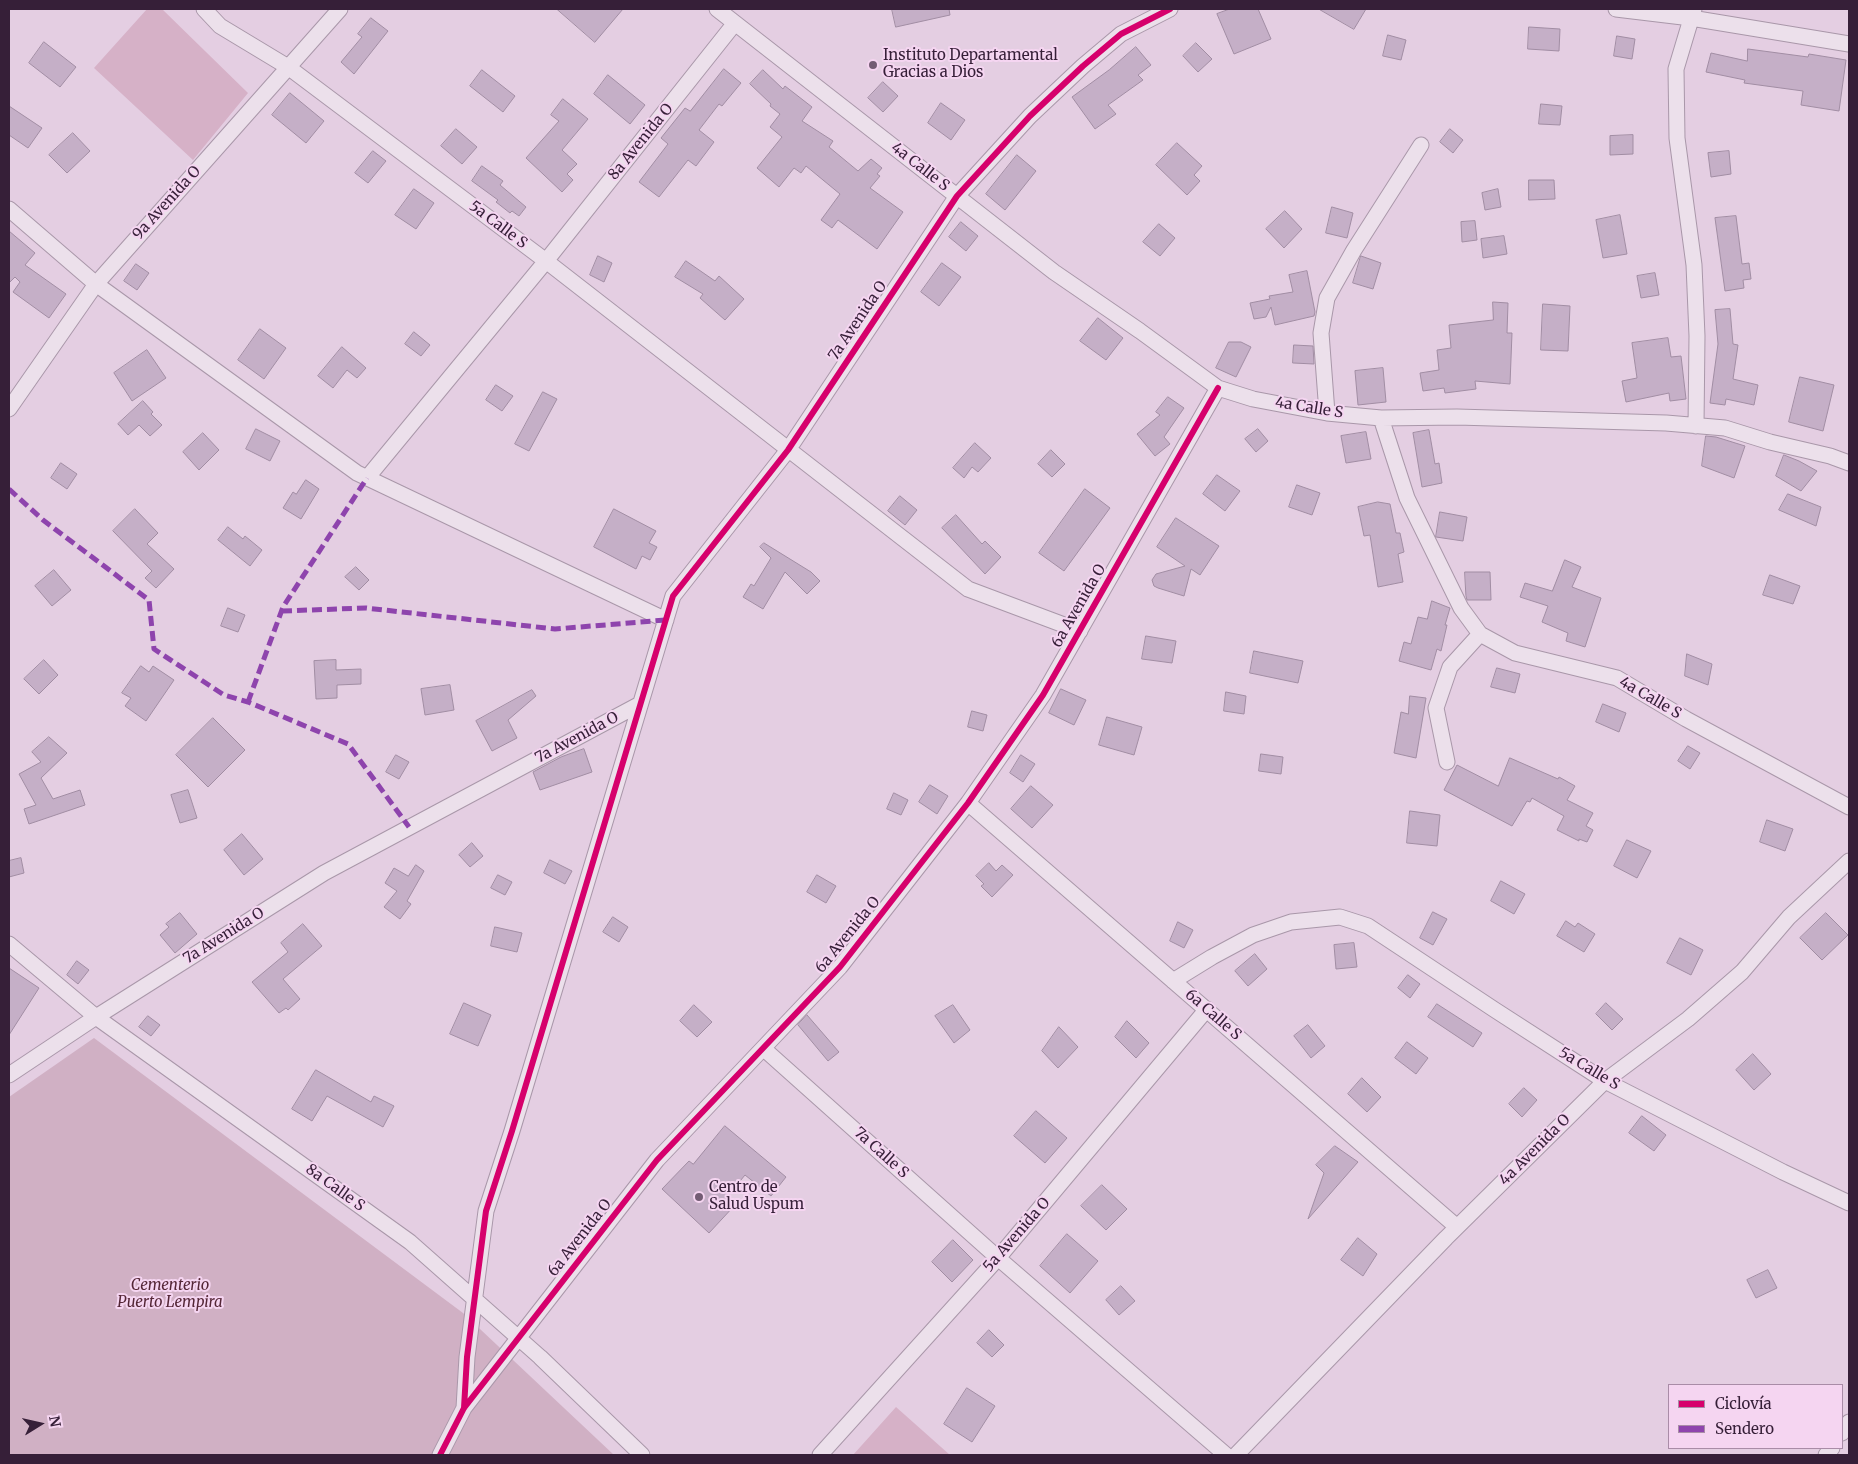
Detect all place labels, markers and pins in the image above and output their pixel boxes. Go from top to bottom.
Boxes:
place label: Instituto Departamental Gracias a Dios [883,47,1058,82]
marker: Instituto Departamental Gracias a Dios [867,59,879,71]
place label: Centro de Salud Uspum [709,1179,804,1214]
marker: Centro de Salud Uspum [693,1191,705,1203]

